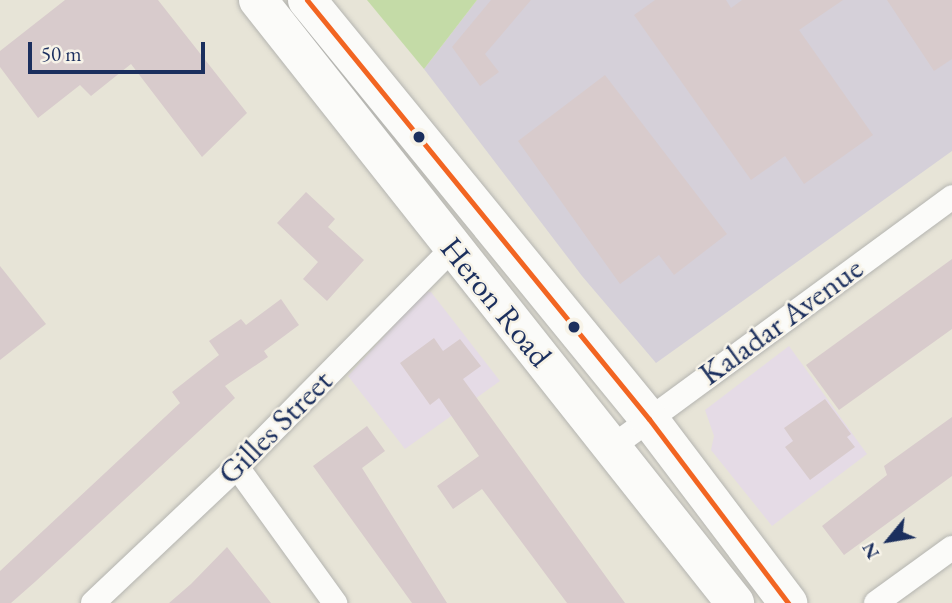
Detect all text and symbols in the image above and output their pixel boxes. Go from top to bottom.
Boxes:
scale bar [32,28,208,72]
text: 50 m [41,40,82,67]
unlabelled marker [412,130,426,144]
street label: Heron Road [432,230,560,374]
street label: Kaladar Avenue [692,249,870,393]
unlabelled marker [567,320,581,334]
street label: Gilles Street [210,362,340,492]
north arrow [854,505,924,575]
text: N [856,538,885,564]

